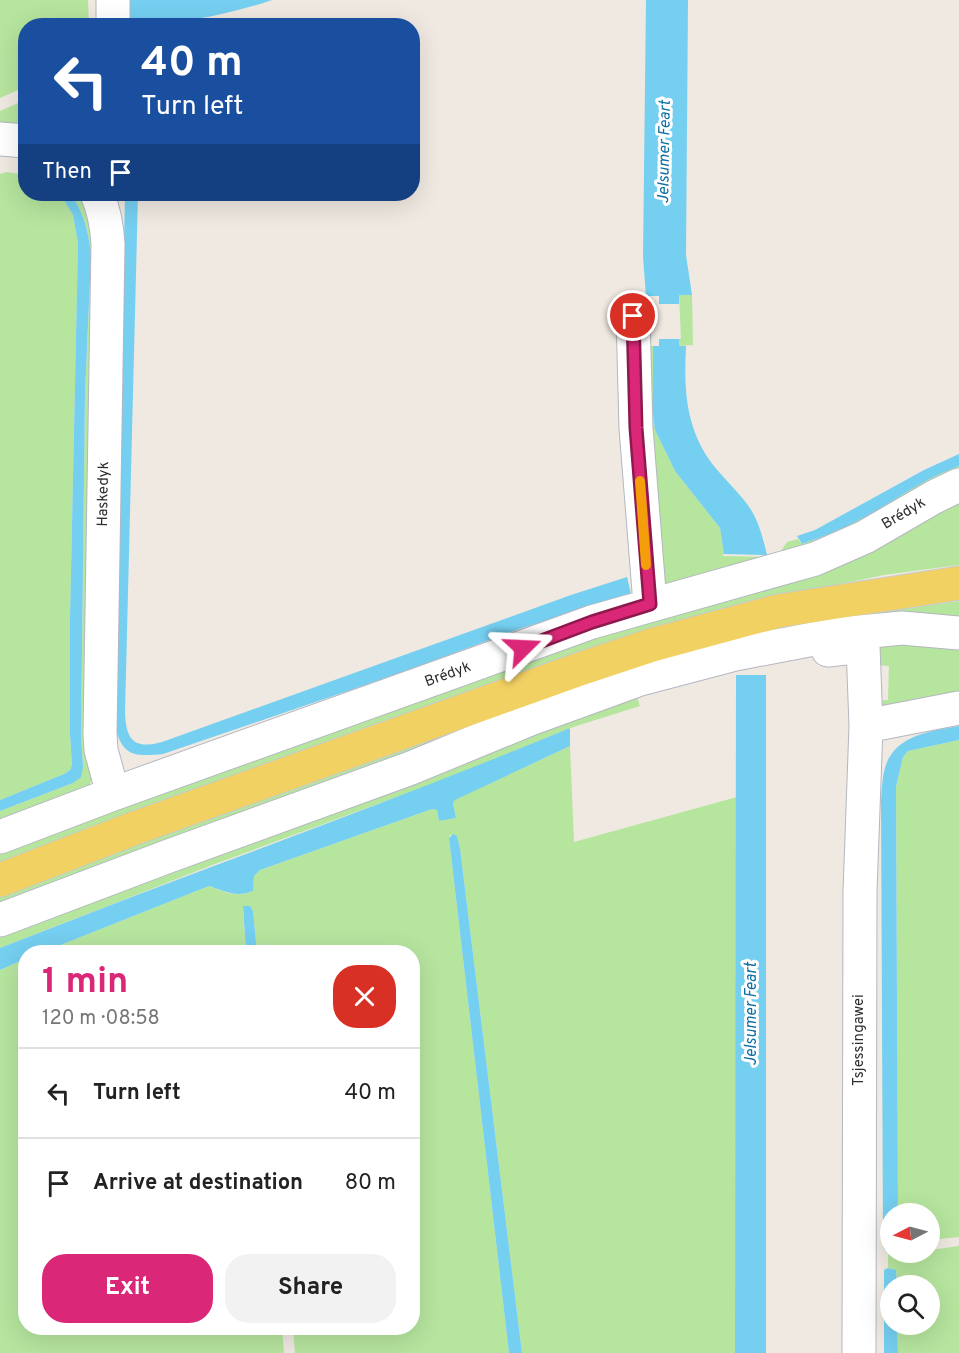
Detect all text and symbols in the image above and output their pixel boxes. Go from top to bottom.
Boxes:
text: 40 m [141,38,243,91]
icon: left [42,42,120,120]
text: Turn left [141,90,243,124]
water label: Jelsumer Feart [654,99,676,204]
icon: arrive [104,156,137,189]
text: Then [42,159,92,186]
pin [607,290,658,341]
icon: arrive [616,299,649,332]
street label: Haskedyk [94,461,114,527]
street label: Brédyk [879,494,929,534]
position arrow [491,616,555,680]
street label: Brédyk [422,658,474,692]
text: 1 min [42,960,128,1006]
water label: Jelsumer Feart [742,961,762,1066]
button: close [333,965,396,1028]
street label: Tsjessingawei [850,994,869,1086]
text: 120 m · 08:58 [42,1006,160,1032]
icon: left [42,1077,75,1110]
text: Turn left [93,1080,181,1107]
text: 40 m [344,1080,396,1107]
icon: arrive [42,1167,75,1200]
text: Arrive at destination [93,1170,303,1197]
text: 80 m [345,1170,396,1197]
north arrow [880,1203,940,1263]
map controls [880,1203,940,1335]
button: Exit [42,1254,213,1323]
button: Share [225,1254,396,1323]
button: search [880,1275,940,1335]

